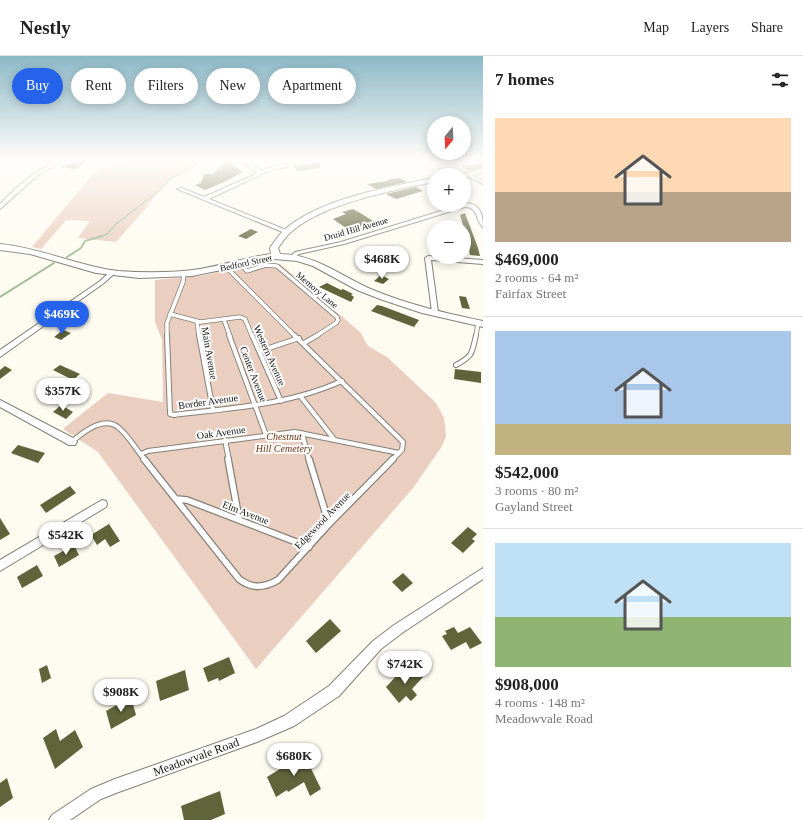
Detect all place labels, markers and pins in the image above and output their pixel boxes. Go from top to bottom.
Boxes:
pin: $468K [354,246,410,280]
pin: $469K [34,301,90,335]
pin: $357K [35,378,91,412]
pin: $542K [38,522,94,556]
pin: $742K [377,651,433,685]
pin: $908K [93,679,149,713]
pin: $680K [266,743,322,777]

